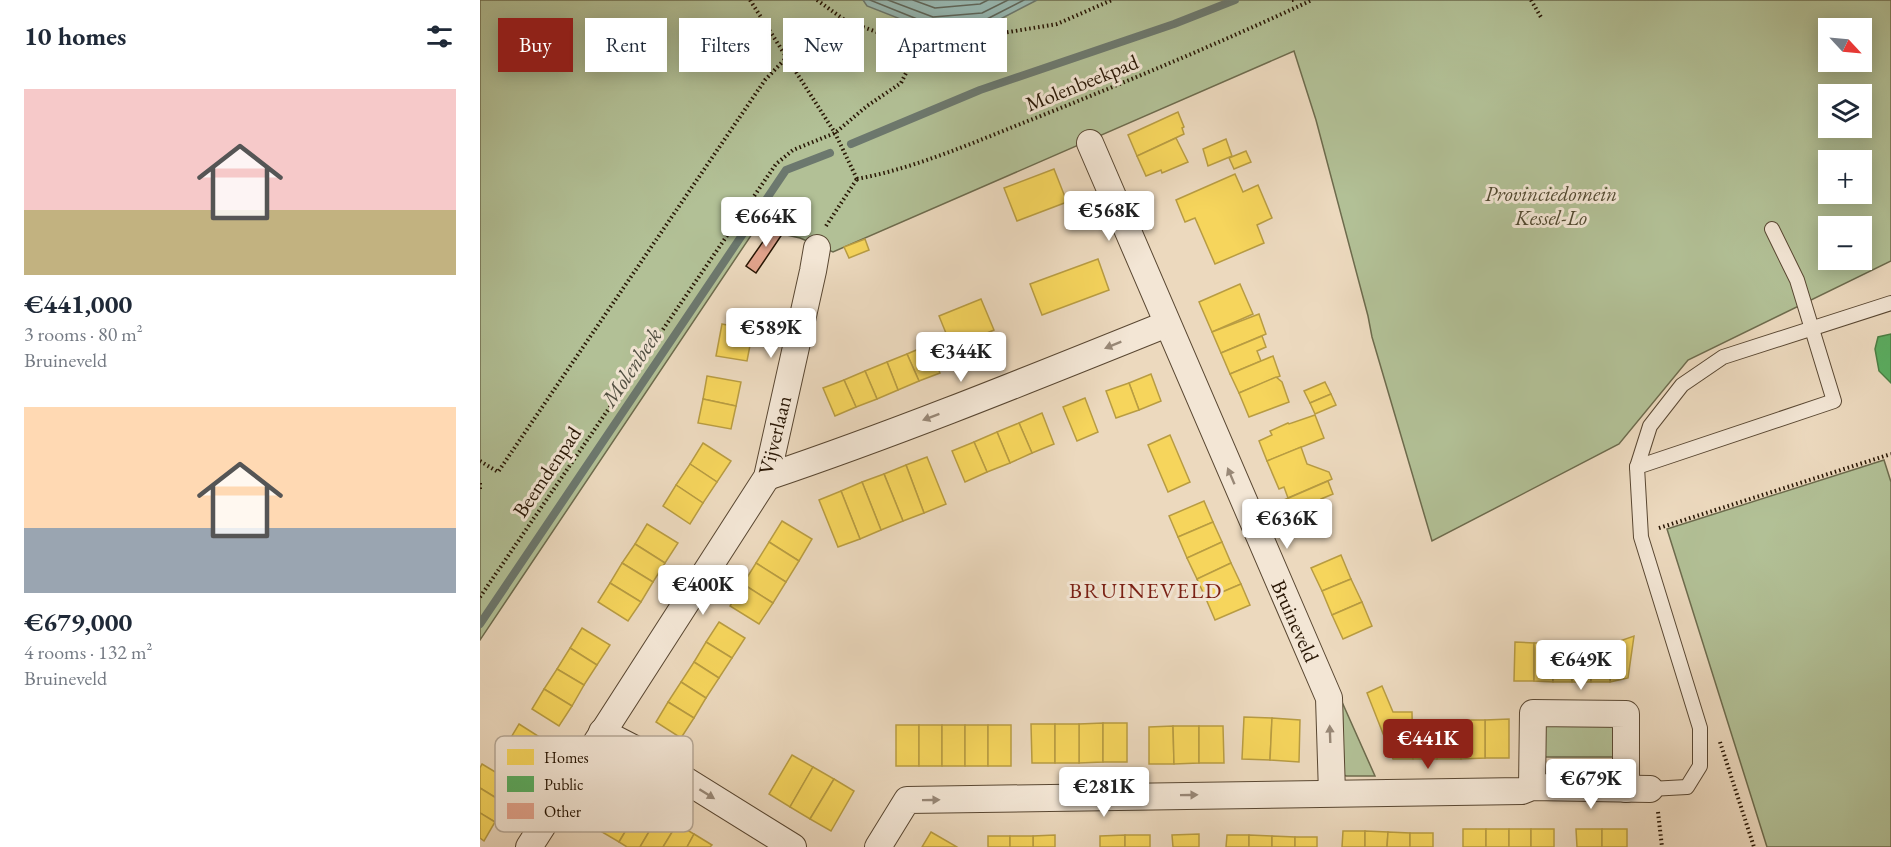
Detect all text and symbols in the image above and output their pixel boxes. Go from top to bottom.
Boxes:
chip: Buy [498,18,573,72]
chip: Rent [585,18,667,72]
chip: Filters [679,18,771,72]
chip: New [783,18,864,72]
chip: Apartment [876,18,1007,72]
north arrow [1818,18,1872,72]
map controls [1818,18,1872,270]
text: 10 homes [24,19,126,53]
icon: filters [423,20,456,53]
street label: Molenbeekpad [1021,48,1142,117]
button: layers [1818,84,1872,138]
icon: home [186,128,294,236]
button: + [1818,150,1872,204]
park label: Provinciedomein Kessel-Lo [1485,180,1617,231]
pin: €568K [1067,191,1151,242]
pin: €664K [724,197,808,248]
text: €568K [1078,197,1140,223]
text: €664K [735,203,797,229]
button: − [1818,216,1872,270]
text: €441,000 [24,287,132,321]
pin: €589K [729,308,813,359]
text: €589K [740,314,802,340]
text: 3 rooms · 80 m² [24,321,143,347]
water label: Molenbeek [593,322,668,414]
pin: €344K [919,332,1003,383]
text: €344K [930,338,992,364]
one-way arrow [1103,341,1121,351]
text: Bruineveld [24,347,107,373]
street label: Vijverlaan [752,393,797,477]
one-way arrow [922,413,940,423]
street label: Beemdenpad [506,421,587,522]
icon: home [186,446,294,554]
one-way arrow [1226,466,1236,484]
pin: €636K [1245,499,1329,550]
text: €636K [1256,505,1318,531]
pin: €400K [661,565,745,616]
text: €400K [672,571,734,597]
street label: Bruineveld [1265,575,1326,667]
district label: BRUINEVELD [1069,576,1223,605]
text: €679,000 [24,605,132,639]
text: 4 rooms · 132 m² [24,639,152,665]
pin: €649K [1539,640,1623,691]
text: €649K [1550,646,1612,672]
text: Bruineveld [24,665,107,691]
pin: €441K [1386,719,1470,770]
one-way arrow [1325,725,1334,744]
text: €441K [1397,725,1459,751]
legend [495,736,693,832]
text: Homes [544,747,589,768]
pin: €679K [1549,759,1633,810]
text: €679K [1560,765,1622,791]
pin: €281K [1062,767,1146,818]
text: €281K [1073,773,1135,799]
text: Public [544,774,584,795]
one-way arrow [699,789,715,800]
one-way arrow [1180,790,1199,800]
one-way arrow [922,795,941,804]
text: Other [544,801,582,822]

